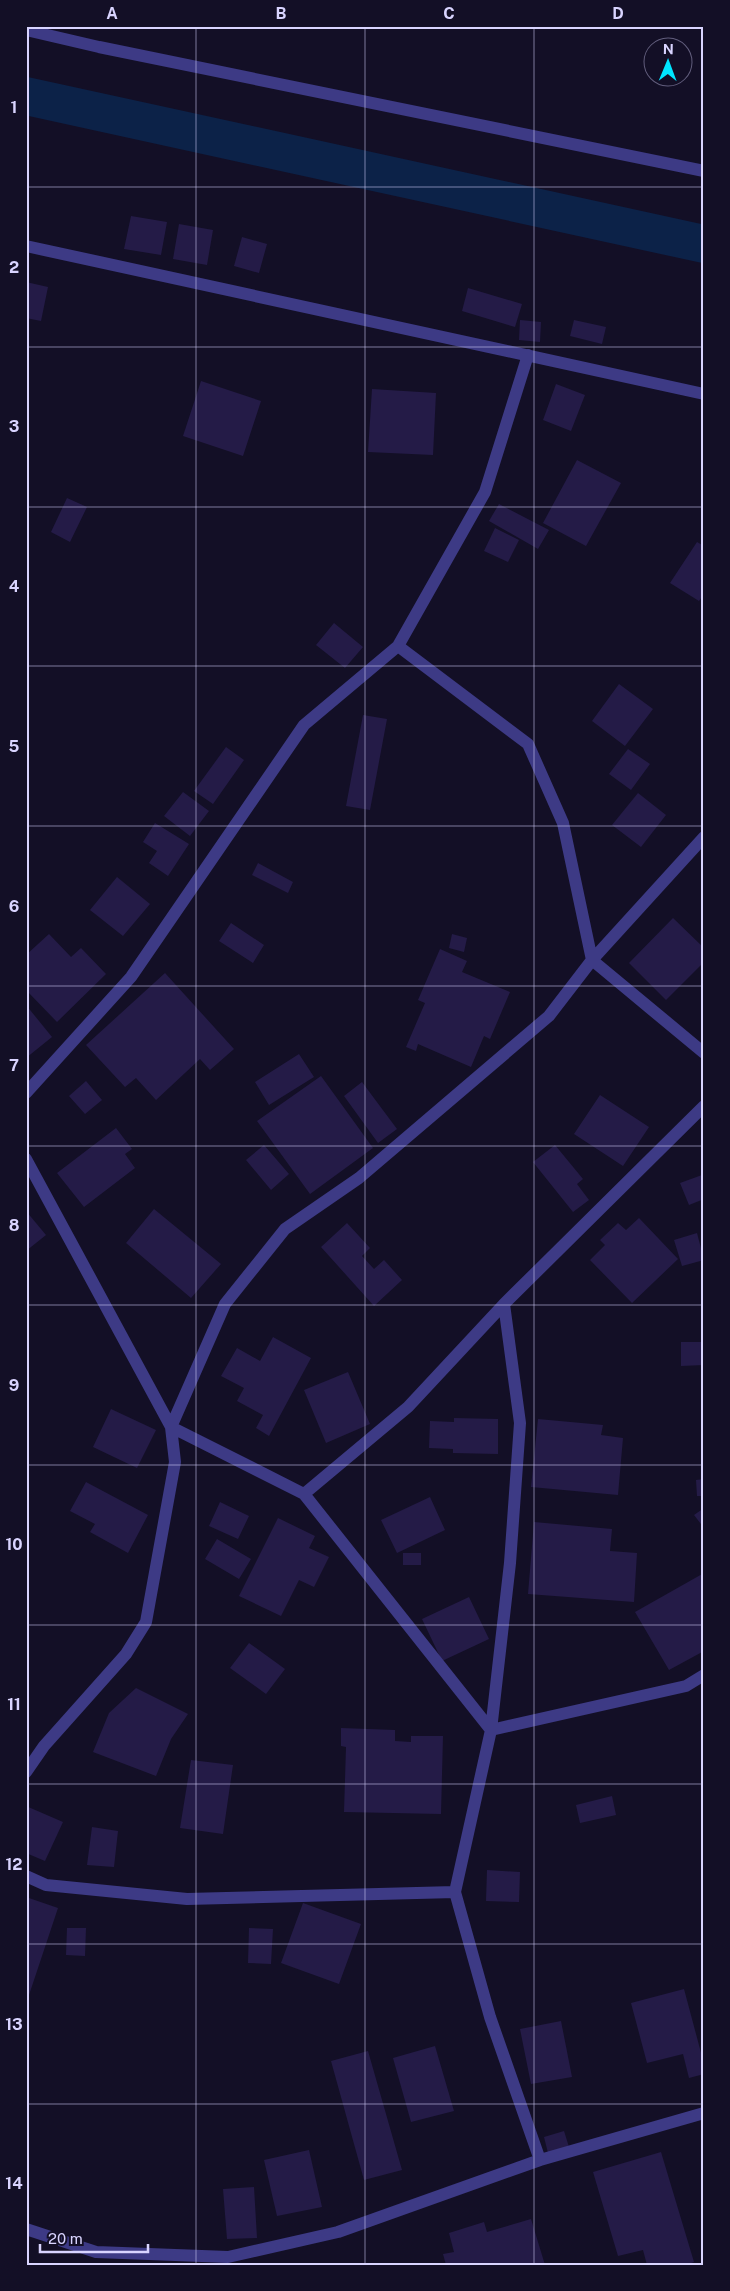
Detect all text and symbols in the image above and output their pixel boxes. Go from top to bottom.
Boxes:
text: A [106,4,118,23]
text: B [276,4,287,23]
text: C [443,4,455,23]
text: D [612,4,624,23]
north arrow [642,38,692,88]
text: N [663,41,674,57]
text: 1 [11,98,17,117]
text: 2 [9,258,19,277]
text: 3 [9,417,19,436]
text: 4 [9,577,20,596]
text: 5 [9,737,20,756]
text: 6 [9,897,19,916]
text: 7 [9,1056,19,1075]
text: 8 [9,1216,20,1235]
text: 9 [9,1376,19,1395]
text: 10 [5,1535,23,1554]
text: 11 [7,1695,21,1714]
text: 12 [5,1855,23,1874]
text: 13 [5,2015,23,2034]
text: 14 [5,2174,23,2193]
scale bar [40,2221,148,2253]
text: 20 m [48,2230,83,2247]

